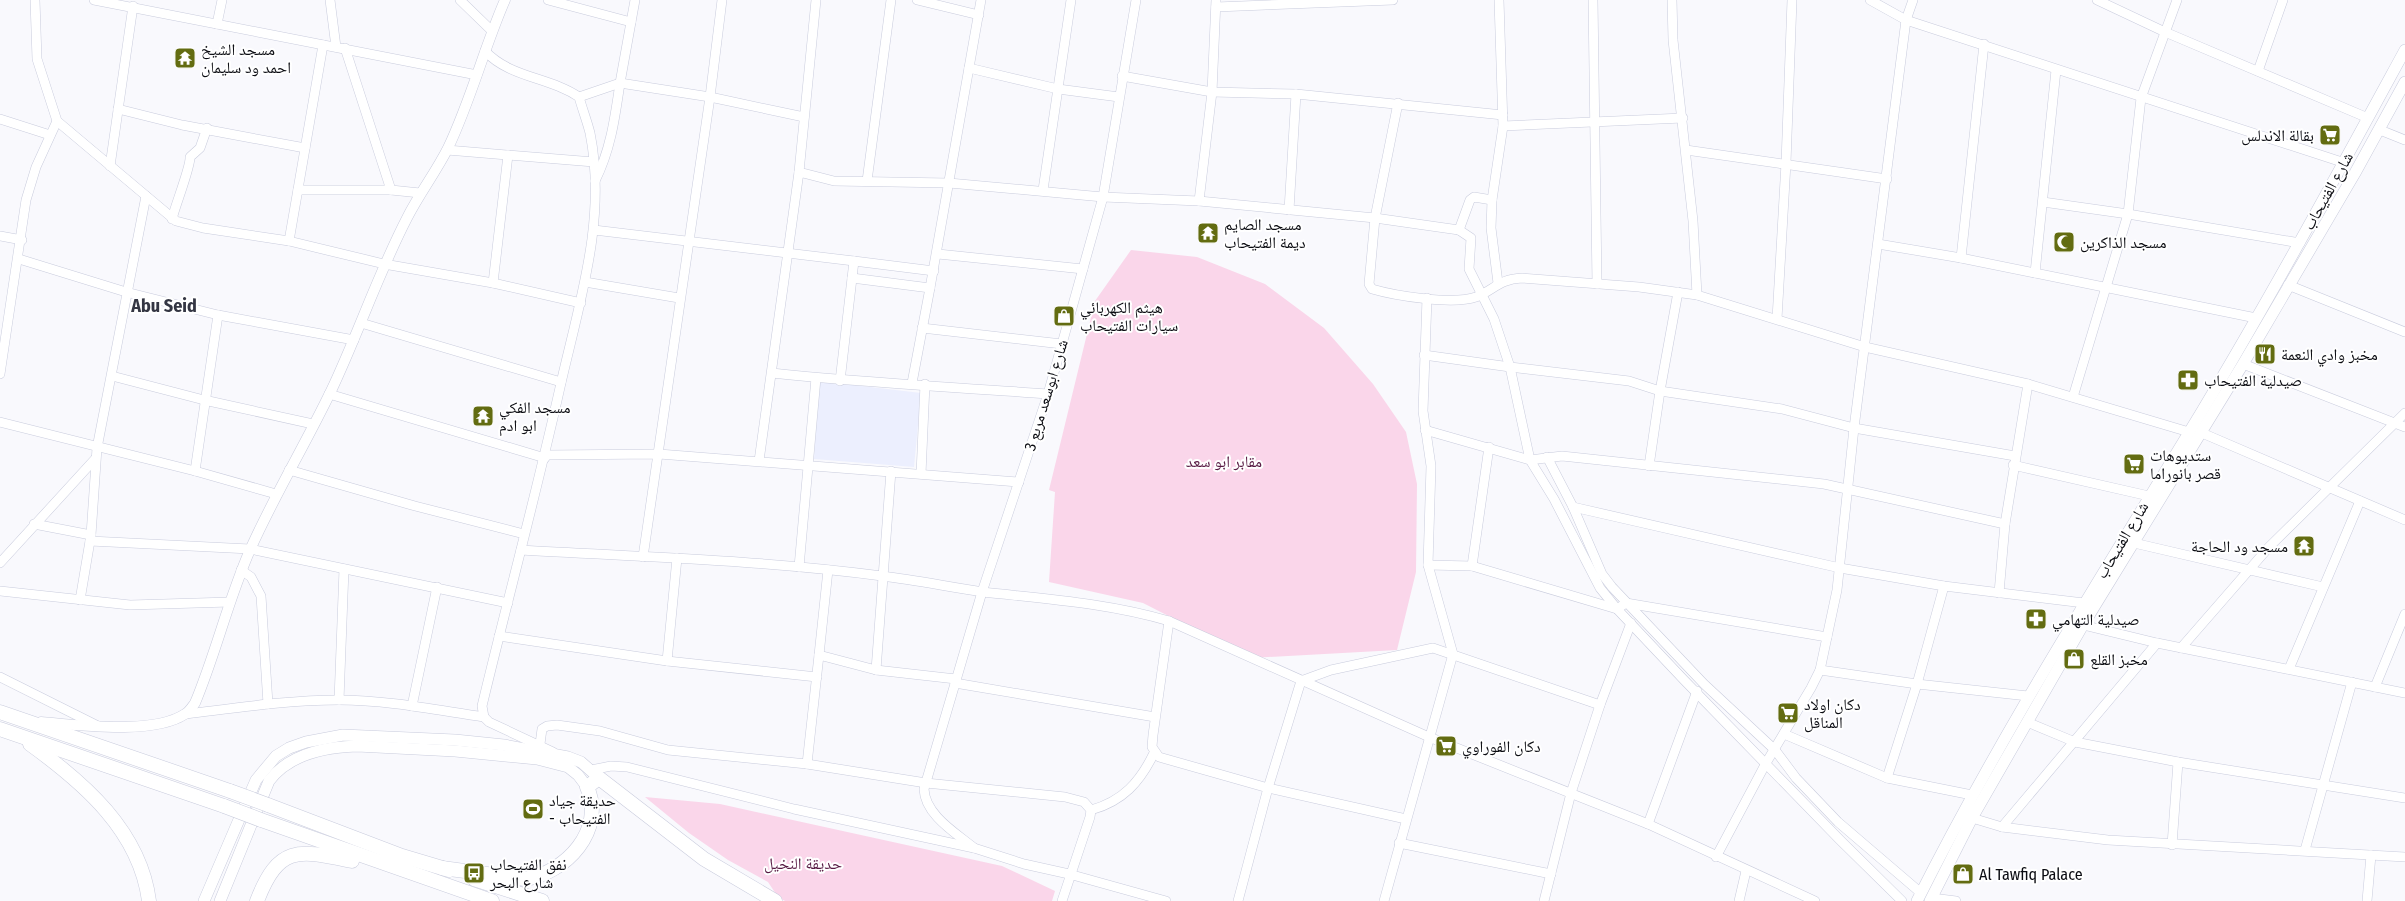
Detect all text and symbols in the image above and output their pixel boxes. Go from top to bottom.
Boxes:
place label: مسجد الشيخ احمد ود سليمان [201,40,291,78]
temple icon: مسجد الشيخ احمد ود سليمان [173,46,197,70]
supermarket icon: بقالة الاندلس [2318,123,2342,147]
place label: بقالة الاندلس [2241,126,2314,146]
street label: شارع الفتيحاب [2299,149,2358,234]
place label: مسجد الصايم ديمة الفتيحاب [1224,215,1306,252]
temple icon: مسجد الصايم ديمة الفتيحاب [1196,221,1220,245]
mosque icon: مسجد الذاكرين [2052,230,2076,254]
place label: مسجد الذاكرين [2080,233,2166,253]
district label: Abu Seid [130,295,197,317]
place label: هيثم الكهربائي سيارات الفتيحاب [1080,298,1178,335]
shop icon: هيثم الكهربائي سيارات الفتيحاب [1052,304,1076,328]
street label: شارع ابوسعد مربع 3 [1020,337,1073,453]
restaurant icon: مخبز وادي النعمة [2253,342,2277,366]
place label: مخبز وادي النعمة [2281,345,2378,367]
pharmacy icon: صيدلية الفتيحاب [2176,368,2200,392]
place label: صيدلية الفتيحاب [2204,371,2302,390]
place label: مسجد الفكي ابو ادم [499,398,571,436]
temple icon: مسجد الفكي ابو ادم [471,404,495,428]
place label: ستديوهات قصر بانوراما [2150,446,2221,483]
park label: مقابر ابو سعد [1186,452,1262,471]
supermarket icon: ستديوهات قصر بانوراما [2122,452,2146,476]
street label: شارع الفتيحاب [2092,498,2153,582]
temple icon: مسجد ود الحاجة [2292,534,2316,558]
place label: مسجد ود الحاجة [2191,537,2288,556]
pharmacy icon: صيدلية التهامي [2024,607,2048,631]
place label: صيدلية التهامي [2052,610,2139,632]
shop icon: مخبز القلع [2062,647,2086,671]
place label: مخبز القلع [2090,650,2148,670]
place label: دكان اولاد المناقل [1804,695,1861,733]
supermarket icon: دكان اولاد المناقل [1776,701,1800,725]
supermarket icon: دكان الفوراوي [1434,734,1458,758]
place label: دكان الفوراوي [1462,737,1541,759]
place label: حديقة جياد - الفتيحاب [549,791,616,828]
sports icon: حديقة جياد - الفتيحاب [521,797,545,821]
park label: حديقة النخيل [764,854,842,874]
place label: نفق الفتيحاب شارع البحر [489,855,567,893]
bus stop icon: نفق الفتيحاب شارع البحر [462,861,486,885]
shop icon: Al Tawfiq Palace [1951,862,1975,886]
place label: Al Tawfiq Palace [1979,865,2083,884]

